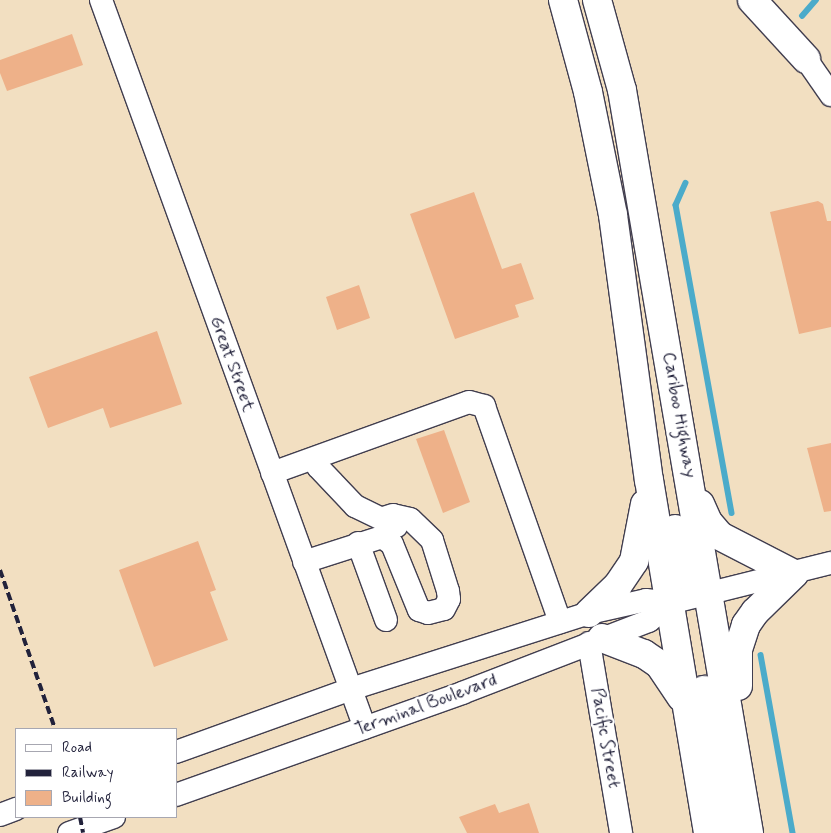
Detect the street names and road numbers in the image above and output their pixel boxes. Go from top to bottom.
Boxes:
street label: Great Street [205,313,259,415]
street label: Cariboo Highway [657,351,701,479]
street label: Terminal Boulevard [353,670,499,740]
street label: Pacific Street [585,685,625,791]

